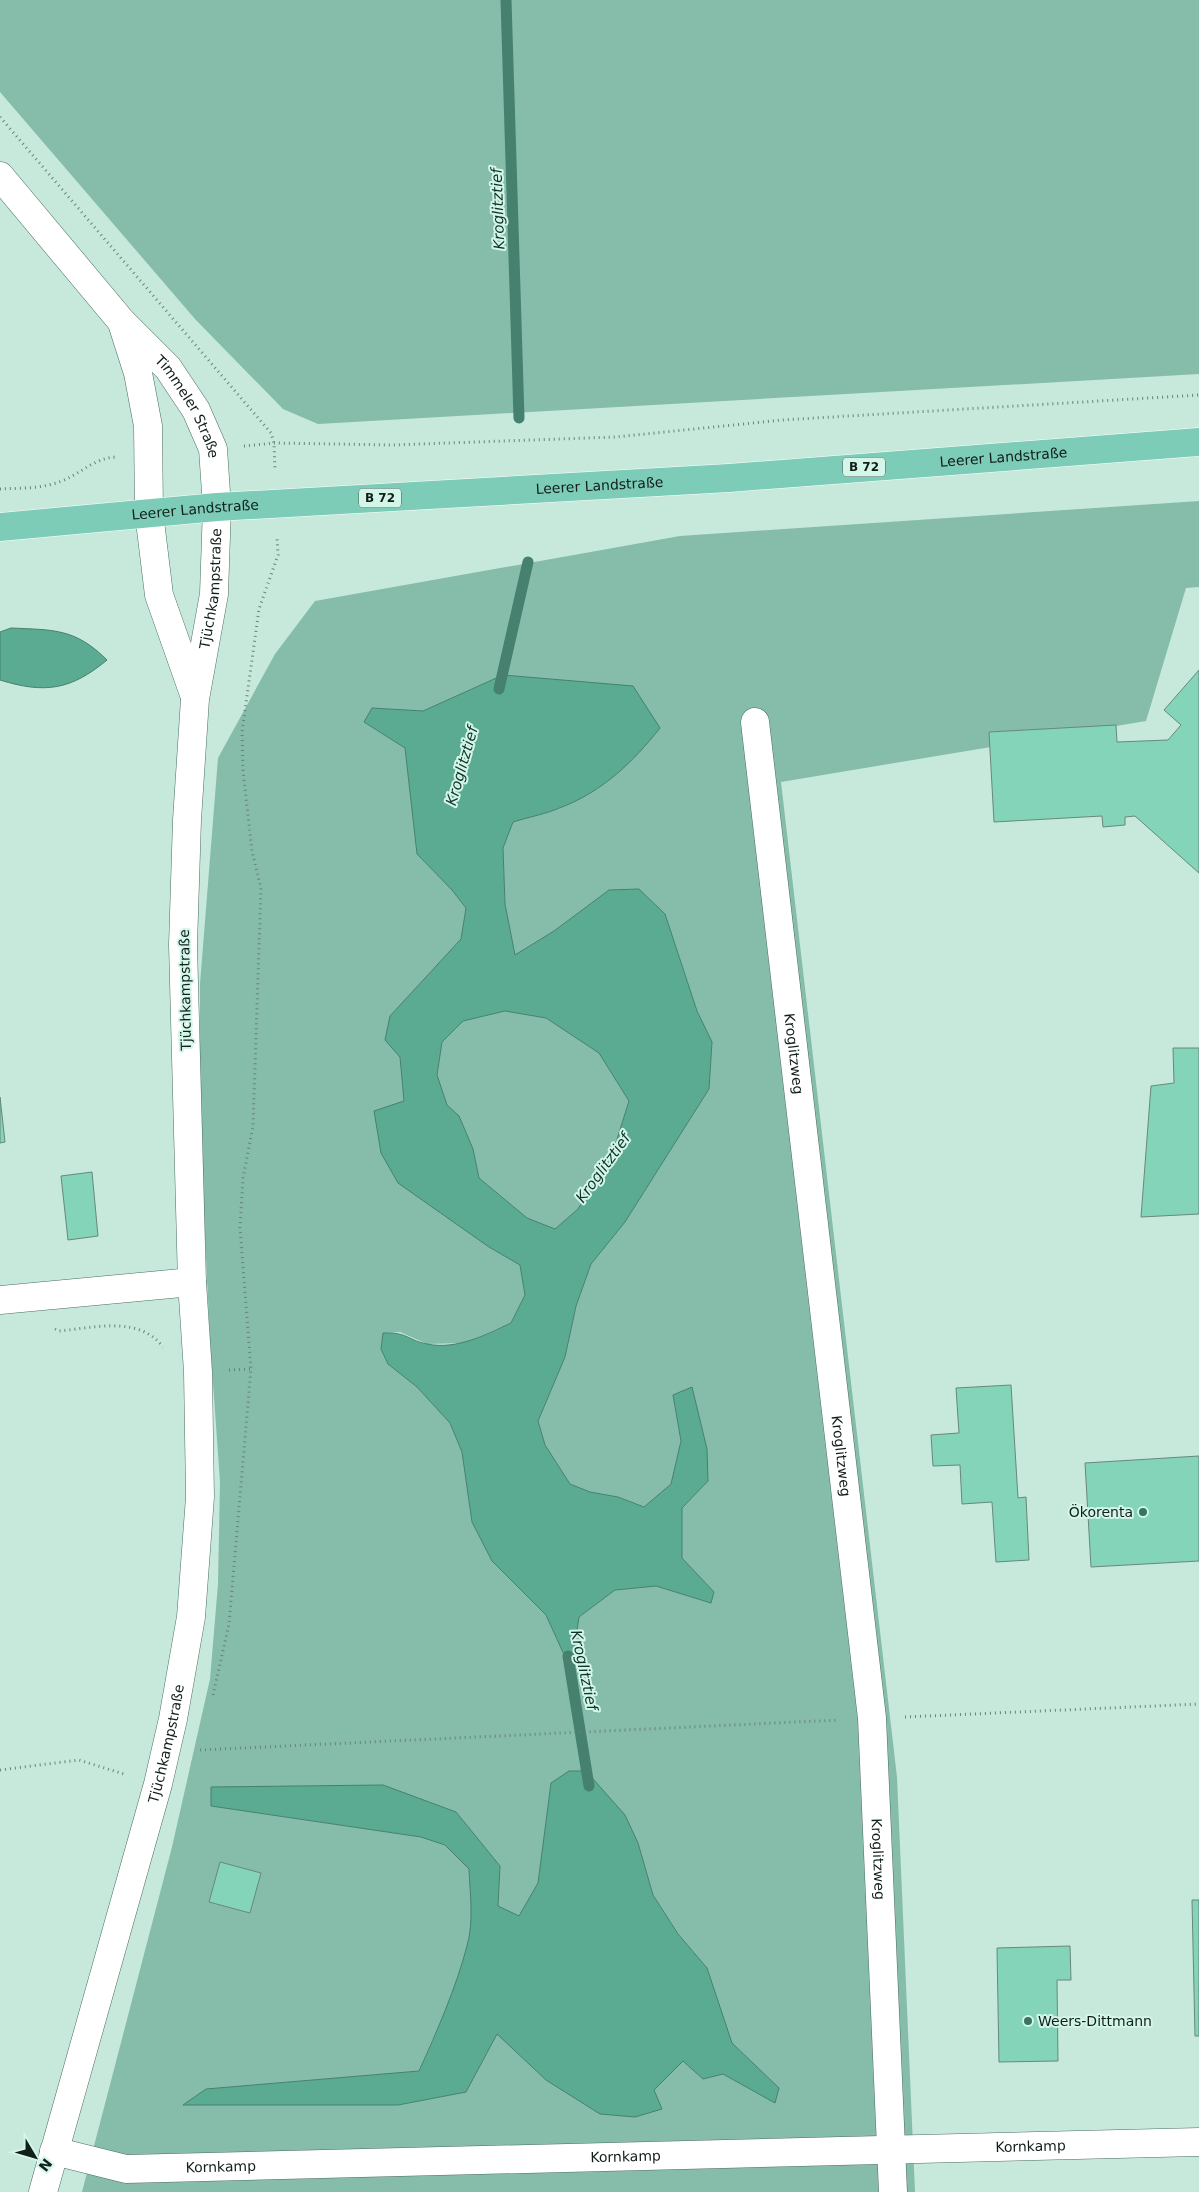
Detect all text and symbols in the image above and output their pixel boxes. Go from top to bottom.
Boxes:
water label: Kroglitztief [487,165,508,250]
street label: Timmeler Straße [151,351,222,459]
street label: Leerer Landstraße [939,444,1068,470]
road number: B 72 [843,458,885,477]
street label: Leerer Landstraße [535,474,664,497]
road number: B 72 [359,488,401,508]
street label: Leerer Landstraße [131,497,259,523]
street label: Tjüchkampstraße [196,528,224,651]
water label: Kroglitztief [442,722,483,808]
street label: Tjüchkampstraße [176,929,194,1052]
street label: Kroglitzweg [781,1012,807,1095]
water label: Kroglitztief [572,1128,636,1206]
street label: Kroglitzweg [829,1414,854,1497]
place label: Ökorenta [1069,1503,1133,1520]
marker: Ökorenta [1137,1506,1149,1518]
water label: Kroglitztief [567,1628,602,1714]
street label: Tjüchkampstraße [145,1683,187,1806]
street label: Kroglitzweg [868,1818,888,1900]
place label: Weers-Dittmann [1038,2013,1152,2029]
marker: Weers-Dittmann [1022,2015,1034,2027]
north arrow [10,2132,60,2182]
street label: Kornkamp [995,2137,1066,2155]
street label: Kornkamp [590,2148,661,2165]
text: N [35,2155,55,2175]
street label: Kornkamp [185,2158,256,2175]

